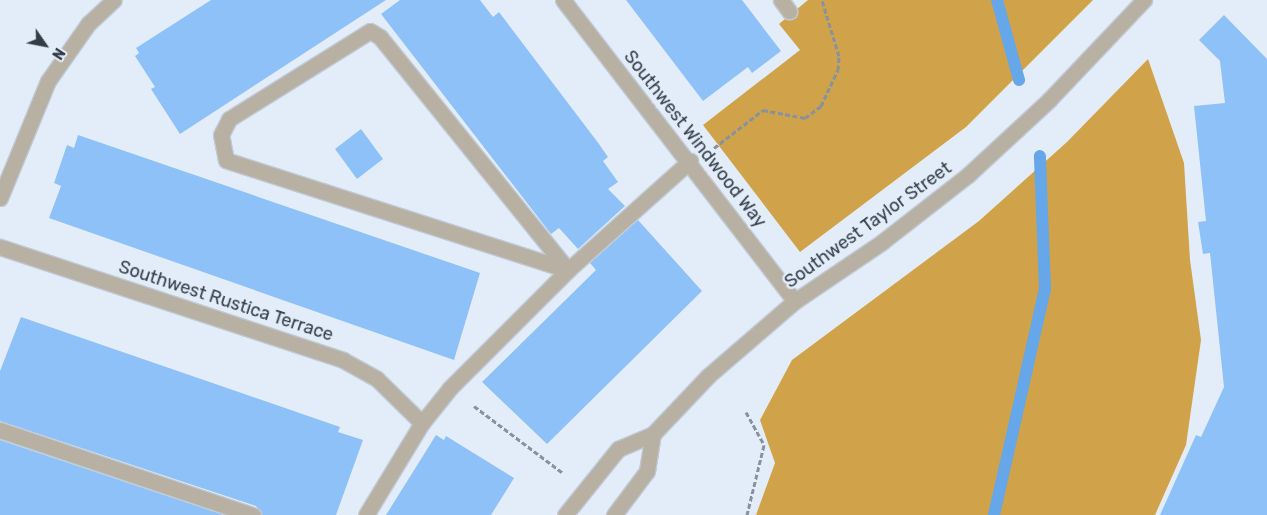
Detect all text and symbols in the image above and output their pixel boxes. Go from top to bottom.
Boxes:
north arrow [20,20,70,70]
text: N [48,45,68,62]
street label: Southwest Windwood Way [619,46,771,232]
street label: Southwest Taylor Street [780,157,956,293]
street label: Southwest Rustica Terrace [116,256,336,346]

